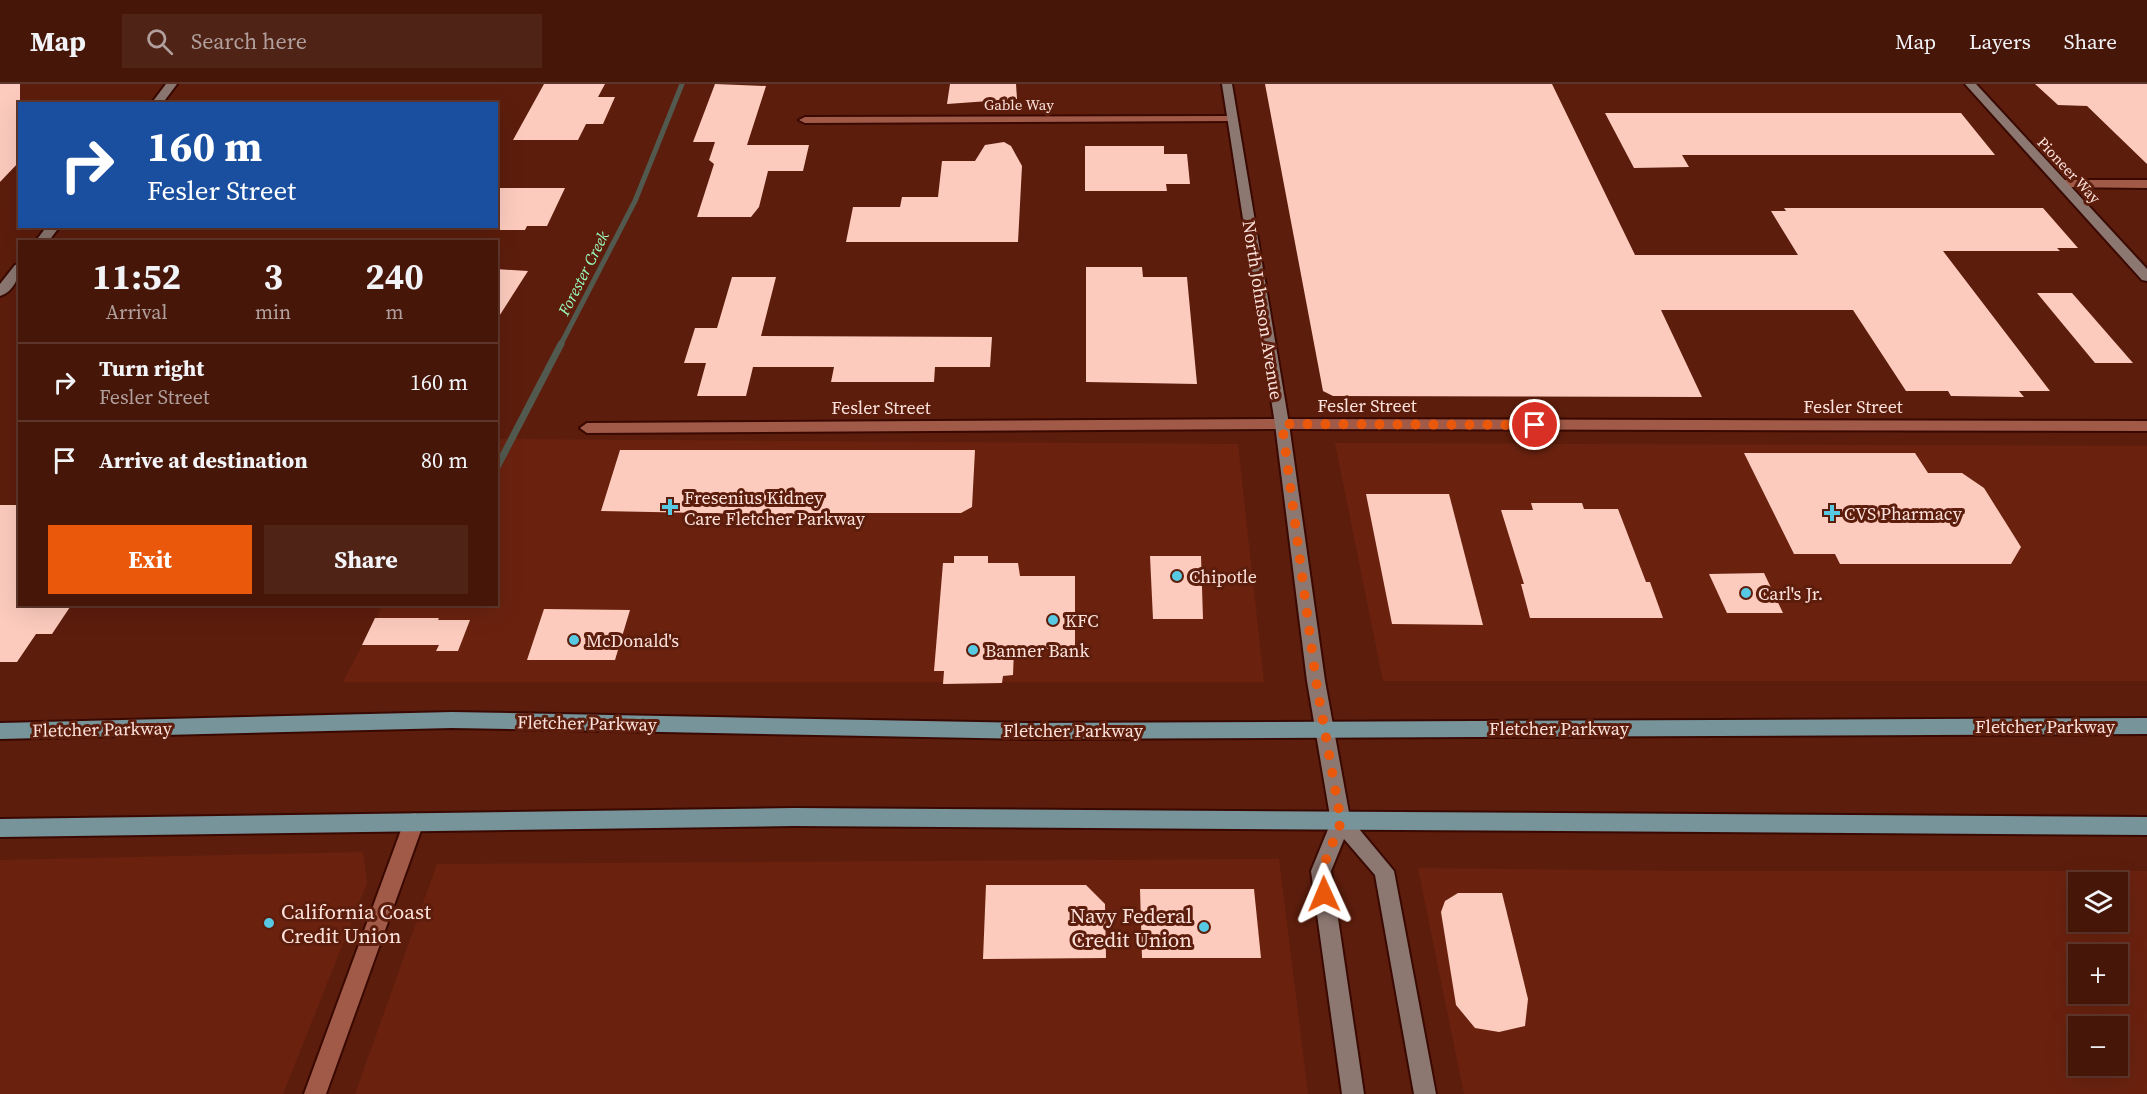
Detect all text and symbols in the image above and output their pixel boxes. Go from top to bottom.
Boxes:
search box [122,14,542,68]
text: Map [30,22,86,60]
icon: search [143,25,176,58]
text: Search here [191,26,307,56]
text: Map [1895,27,1936,56]
text: Layers [1969,27,2031,56]
text: Share [2064,27,2117,56]
street label: Gable Way [984,94,1054,115]
text: 160 m [147,117,262,175]
icon: right [48,126,126,204]
street label: Pioneer Way [2033,132,2106,208]
text: Fesler Street [147,172,296,209]
street label: North Johnson Avenue [1236,218,1290,402]
water label: Forester Creek [552,227,614,320]
text: 11:52 [92,252,181,301]
text: 3 [263,252,283,301]
text: 240 [365,252,424,301]
text: Arrival [106,298,167,326]
text: min [255,298,291,326]
text: m [386,298,404,326]
text: Turn right [99,353,204,383]
icon: right [48,366,81,399]
text: 160 m [410,367,468,397]
text: Fesler Street [99,383,209,411]
street label: Fesler Street [1317,393,1417,418]
street label: Fesler Street [1803,394,1903,419]
street label: Fesler Street [831,395,931,420]
pin [1509,399,1560,450]
icon: arrive [1518,408,1551,441]
icon: arrive [48,444,81,477]
text: Arrive at destination [99,445,308,475]
text: 80 m [421,445,468,475]
place label: Fresenius Kidney Care Fletcher Parkway [684,485,866,531]
marker: Fresenius Kidney Care Fletcher Parkway [661,498,679,516]
place label: CVS Pharmacy [1844,501,1963,526]
marker: CVS Pharmacy [1825,506,1839,520]
button: Exit [48,525,252,594]
button: Share [264,525,468,594]
place label: Chipotle [1189,564,1257,589]
marker: Chipotle [1170,569,1184,583]
place label: Carl's Jr. [1758,581,1823,606]
marker: Carl's Jr. [1739,586,1753,600]
place label: KFC [1065,608,1099,633]
marker: KFC [1046,613,1060,627]
place label: McDonald's [586,628,679,653]
marker: McDonald's [567,633,581,647]
place label: Banner Bank [985,638,1089,663]
marker: Banner Bank [966,643,980,657]
street label: Fletcher Parkway [517,709,658,737]
street label: Fletcher Parkway [1975,714,2116,739]
street label: Fletcher Parkway [32,715,173,743]
street label: Fletcher Parkway [1489,716,1630,741]
street label: Fletcher Parkway [1003,718,1144,743]
position arrow [1292,862,1356,926]
map controls [2068,872,2128,1076]
button: layers [2068,872,2128,932]
place label: California Coast Credit Union [281,897,431,950]
place label: Navy Federal Credit Union [1070,901,1192,954]
marker: California Coast Credit Union [262,916,276,930]
marker: Navy Federal Credit Union [1197,920,1211,934]
button: + [2068,944,2128,1004]
button: − [2068,1016,2128,1076]

